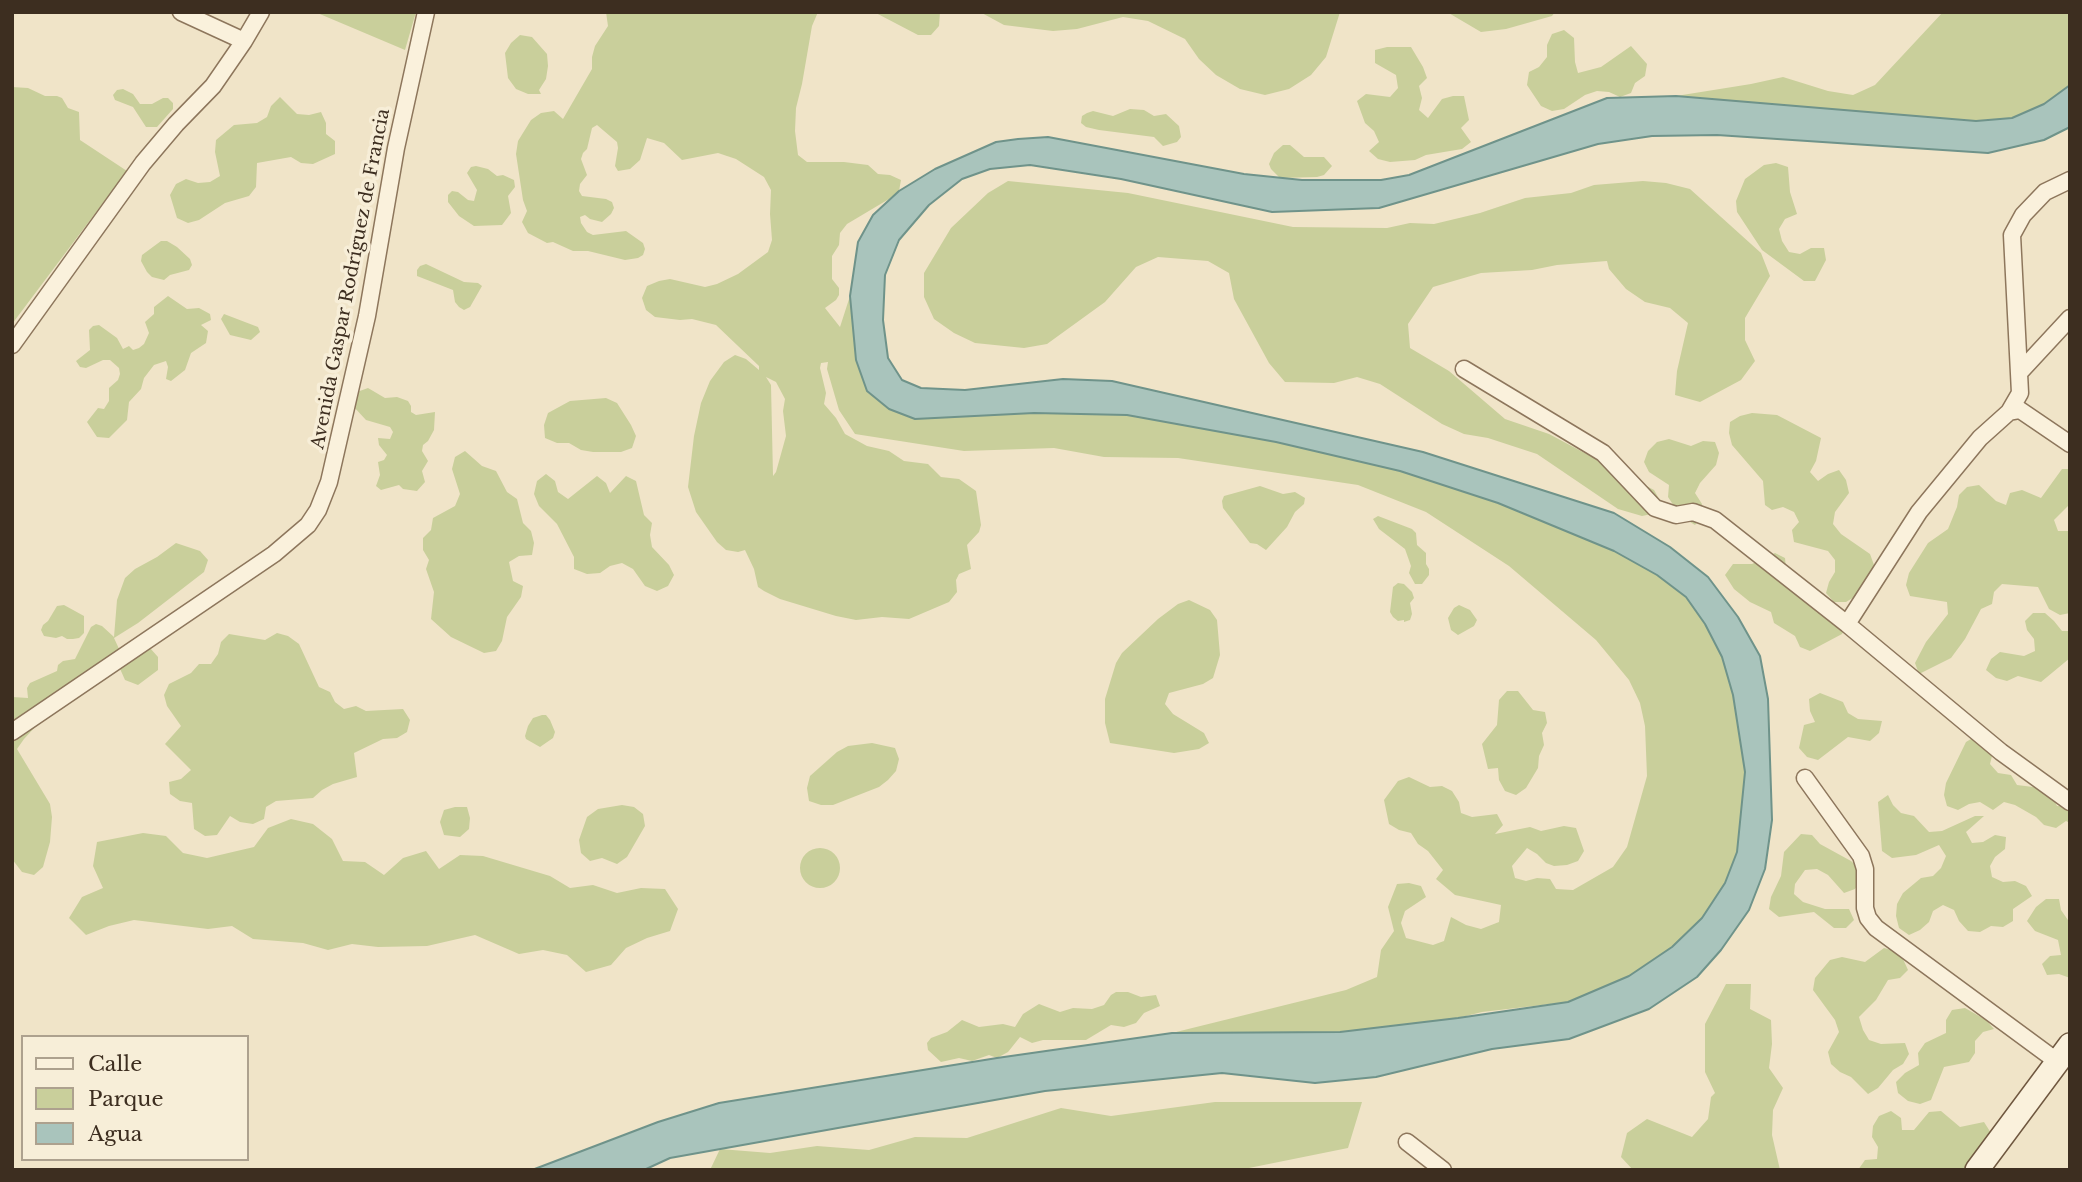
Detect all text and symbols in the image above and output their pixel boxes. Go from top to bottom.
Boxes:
street label: Avenida Gaspar Rodríguez de Francia [307,107,395,451]
legend [21,1035,248,1161]
text: Calle [88,1051,142,1077]
text: Parque [88,1086,163,1112]
text: Agua [88,1121,143,1147]

